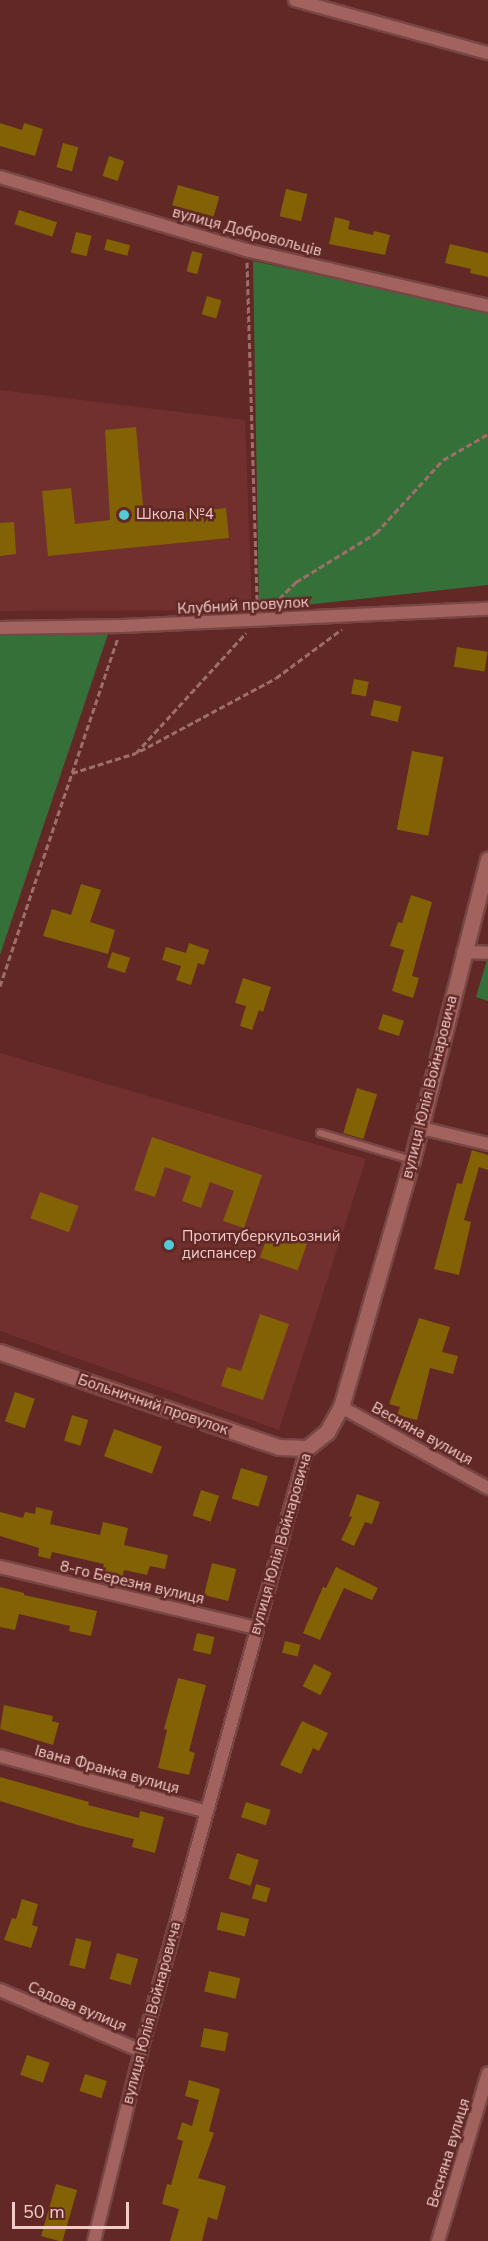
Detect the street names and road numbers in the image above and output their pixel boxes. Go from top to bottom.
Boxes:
street label: вулиця Добровольців [170,203,324,261]
street label: Клубний провулок [177,594,309,618]
street label: вулиця Юлія Войнаровича [399,994,461,1180]
street label: Больничний провулок [76,1371,230,1439]
street label: Весняна вулиця [368,1399,476,1469]
street label: вулиця Юлія Войнаровича [246,1451,316,1637]
street label: 8-го Березня вулиця [58,1558,206,1608]
street label: Івана Франка вулиця [33,1742,181,1798]
street label: вулиця Юлія Войнаровича [119,1920,185,2106]
street label: Садова вулиця [25,1978,129,2036]
street label: Весняна вулиця [424,2096,474,2210]

